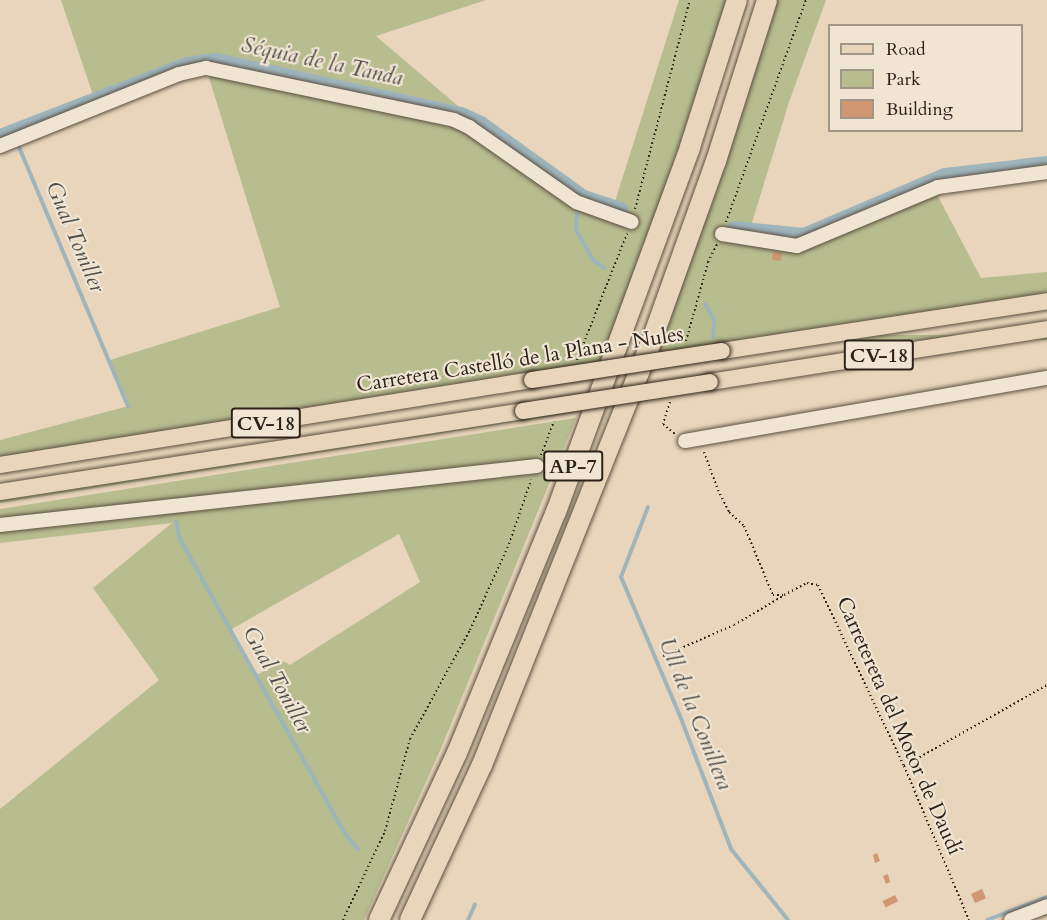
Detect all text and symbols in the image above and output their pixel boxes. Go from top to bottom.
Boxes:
legend [828,24,1023,132]
water label: Séquia de la Tanda [239,32,405,92]
text: Road [886,37,926,62]
text: Park [886,67,921,92]
text: Building [886,97,953,122]
water label: Gual Toniller [40,178,110,296]
street label: Carretera Castelló de la Plana - Nules [355,322,685,398]
road number: CV-18 [843,338,915,372]
road number: CV-18 [230,406,302,440]
road number: AP-7 [543,449,603,483]
street label: Carretereta del Motor de Daudí [831,593,967,859]
water label: Gual Toniller [237,622,317,738]
water label: Ull de la Conillera [652,634,738,794]

